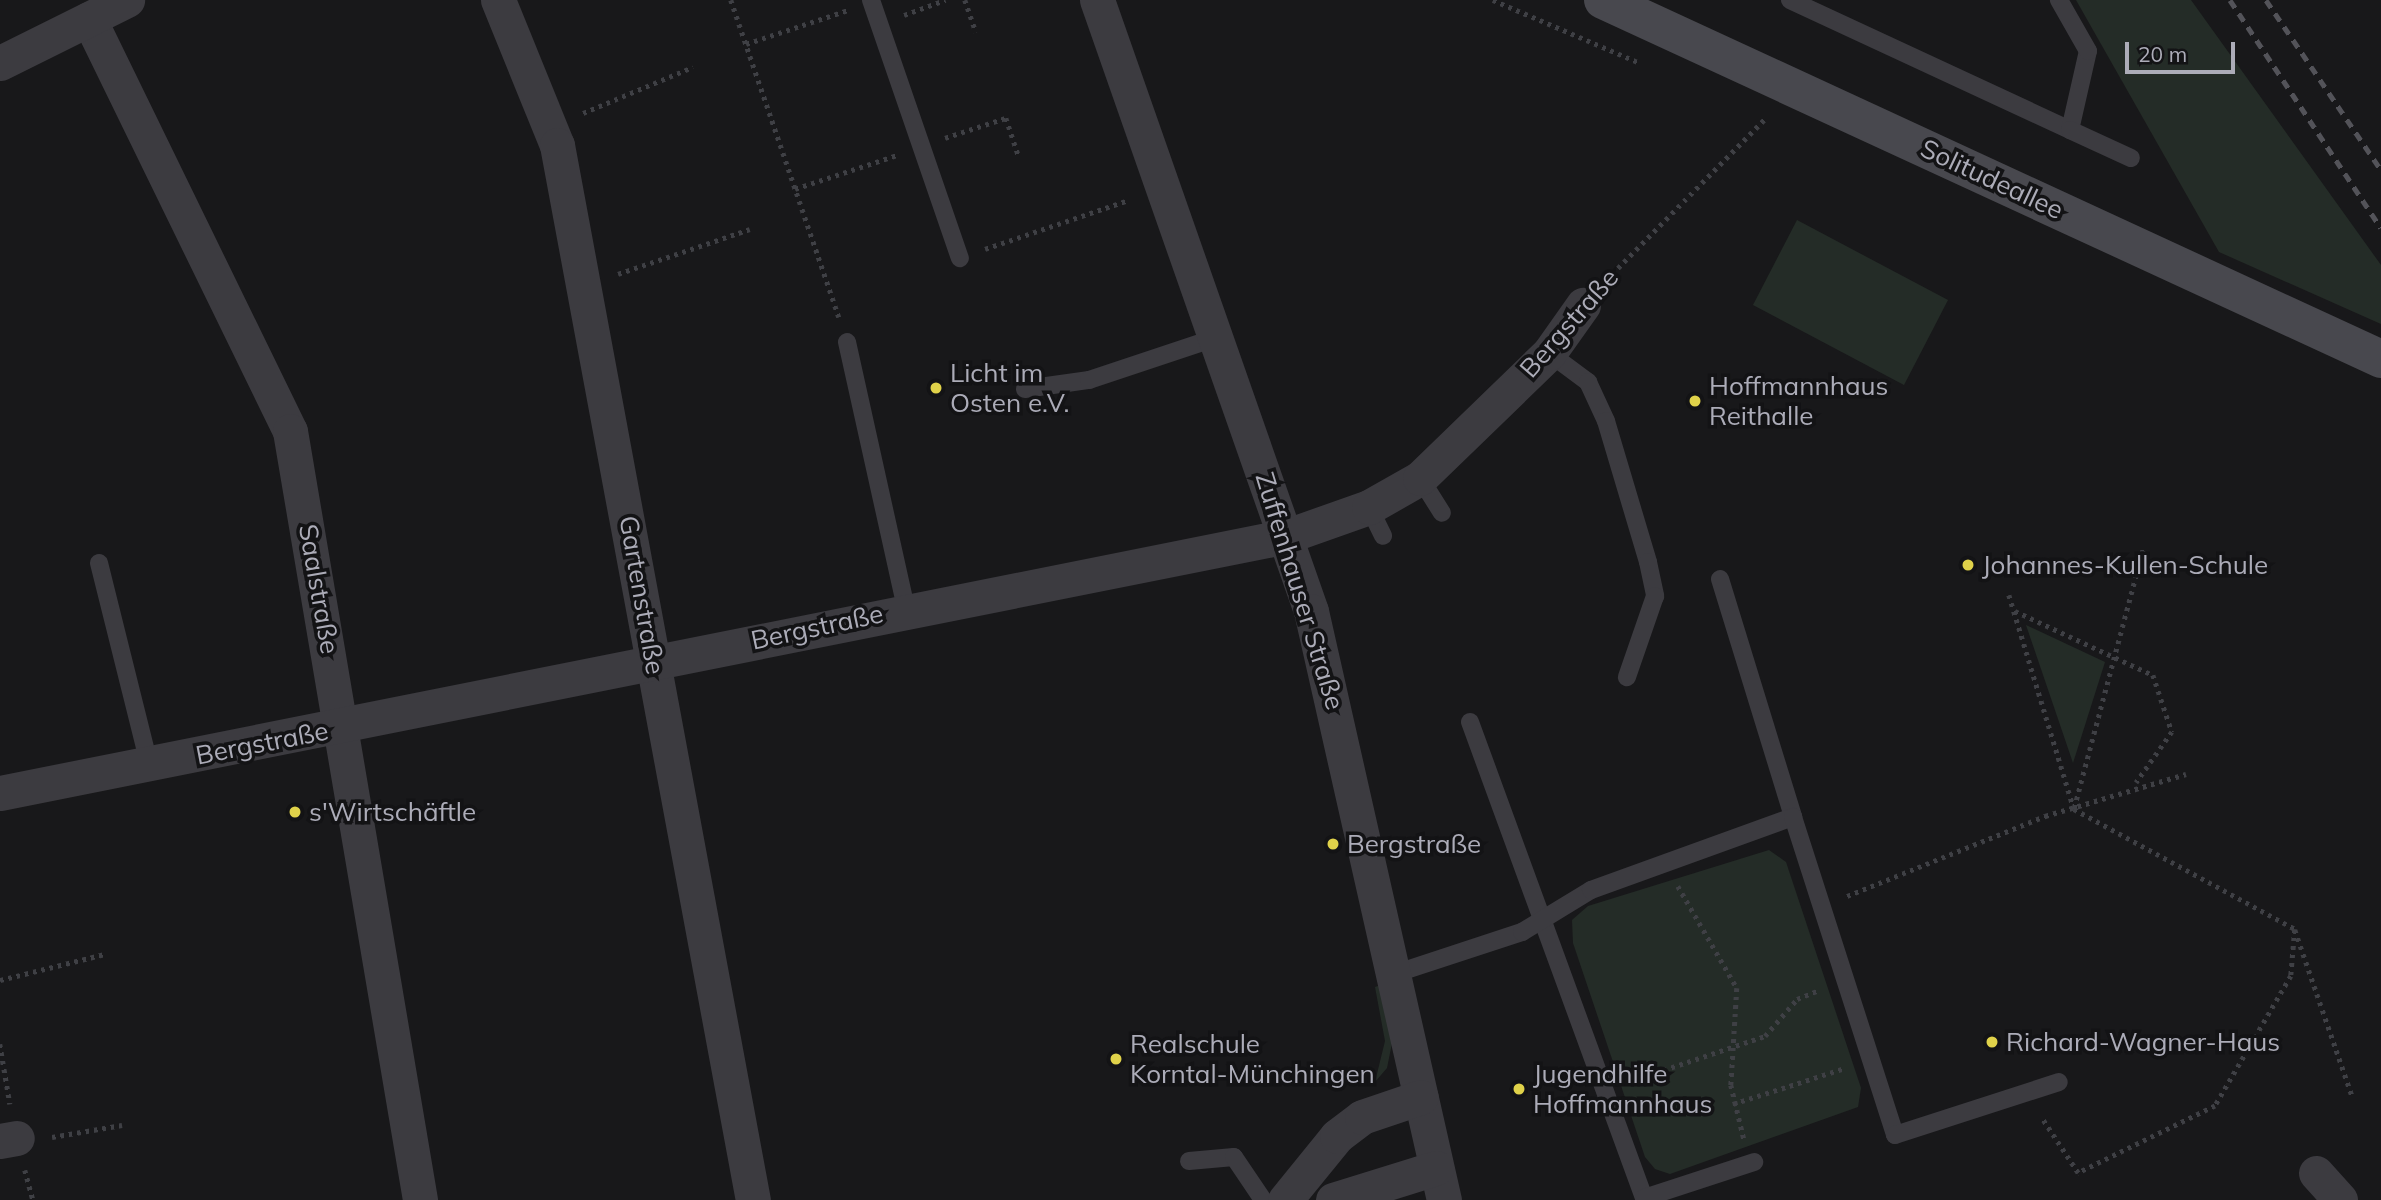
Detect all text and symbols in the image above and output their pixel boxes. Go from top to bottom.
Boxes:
scale bar [2129,28,2239,72]
text: 20 m [2138,41,2187,67]
street label: Solitudeallee [1916,132,2068,226]
street label: Bergstraße [1513,262,1625,384]
place label: Licht im Osten e.V. [950,357,1069,418]
place label: Hoffmannhaus Reithalle [1709,370,1888,432]
marker: Licht im Osten e.V. [928,380,944,396]
marker: Hoffmannhaus Reithalle [1687,393,1703,409]
street label: Zuffenhauser Straße [1249,469,1351,713]
street label: Gartenstraße [613,513,671,677]
street label: Saalstraße [292,522,346,656]
place label: Johannes-Kullen-Schule [1982,549,2268,581]
marker: Johannes-Kullen-Schule [1960,557,1976,573]
street label: Bergstraße [748,598,886,656]
street label: Bergstraße [193,715,331,771]
place label: s'Wirtschäftle [309,796,476,828]
marker: s'Wirtschäftle [287,804,303,820]
place label: Bergstraße [1347,828,1481,860]
marker: Bergstraße [1325,836,1341,852]
place label: Richard-Wagner-Haus [2006,1026,2280,1058]
place label: Realschule Korntal-Münchingen [1130,1028,1375,1090]
marker: Richard-Wagner-Haus [1984,1034,2000,1050]
marker: Realschule Korntal-Münchingen [1108,1051,1124,1067]
place label: Jugendhilfe Hoffmannhaus [1533,1058,1712,1120]
marker: Jugendhilfe Hoffmannhaus [1511,1081,1527,1097]

